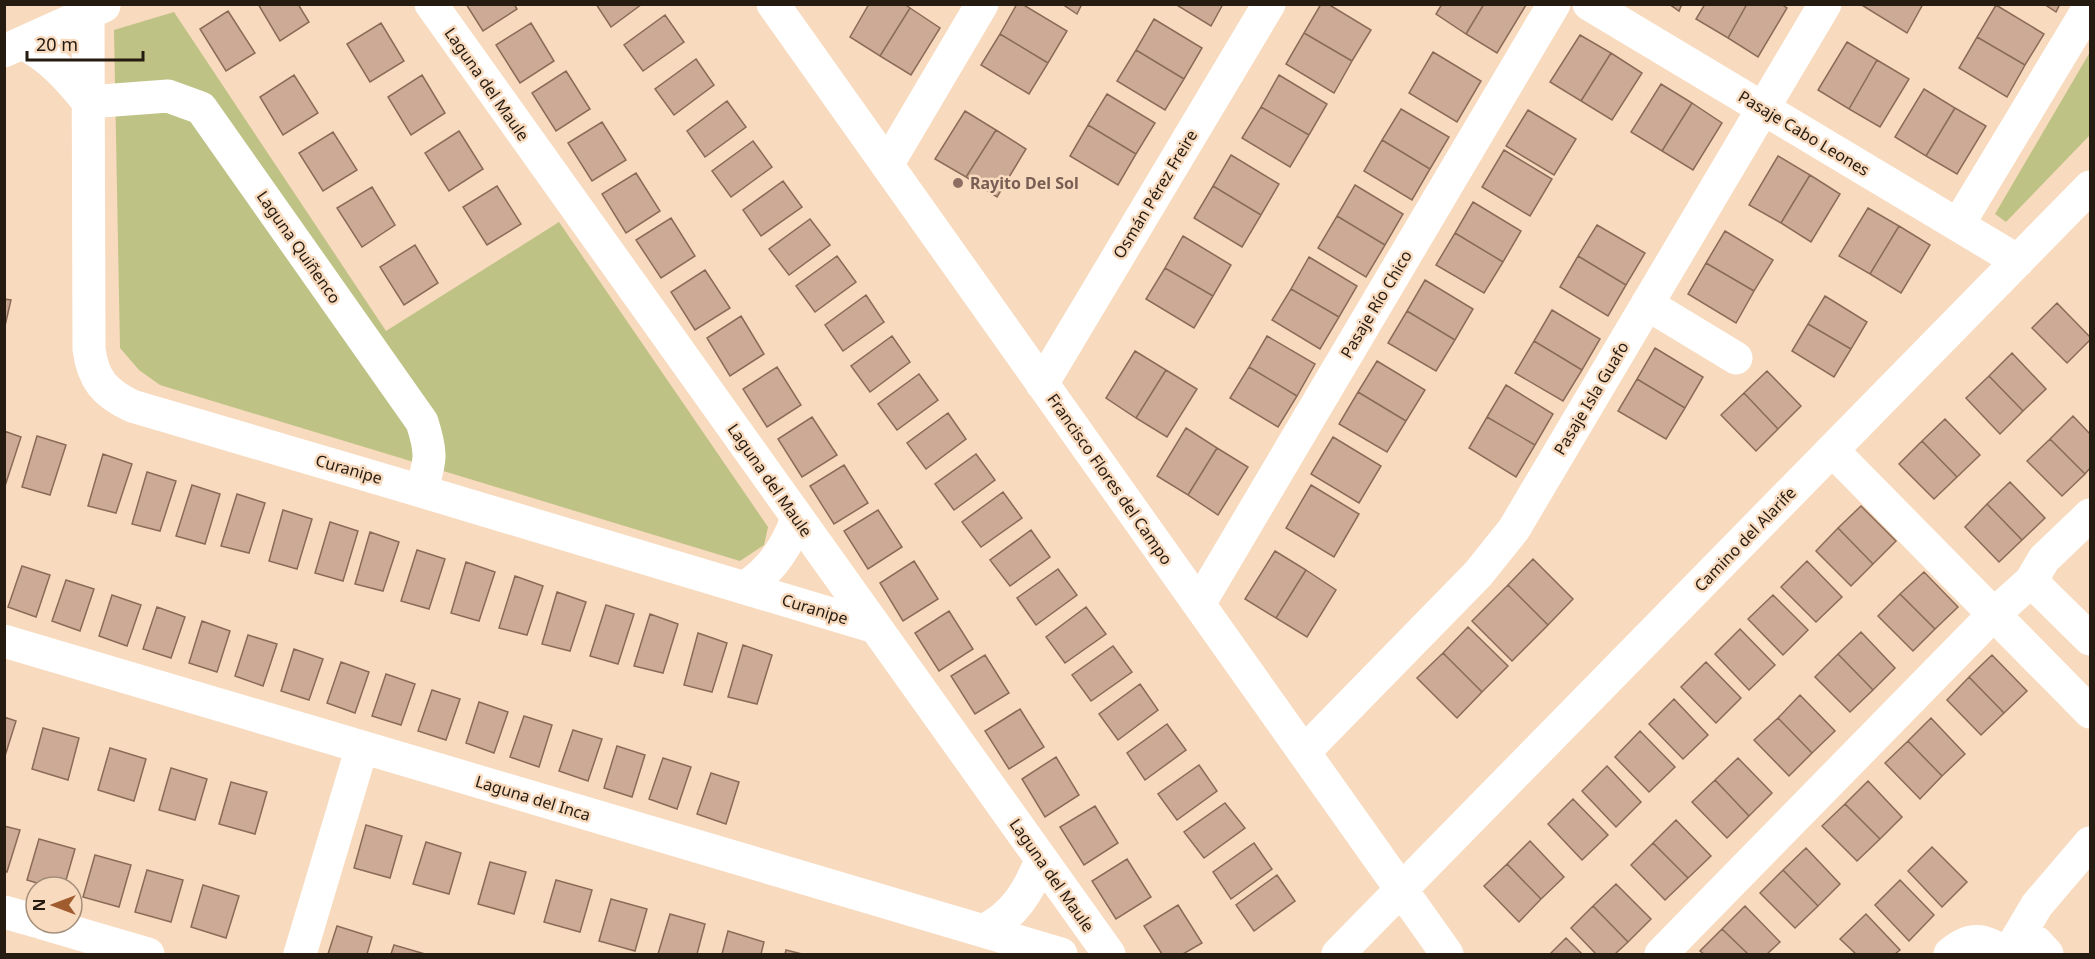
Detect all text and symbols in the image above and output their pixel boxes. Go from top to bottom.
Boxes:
street label: Laguna del Maule [440,23,534,145]
scale bar [27,24,142,62]
text: 20 m [36,32,78,56]
street label: Pasaje Cabo Leones [1734,85,1874,181]
street label: Osmán Pérez Freire [1108,125,1202,263]
place label: Rayito Del Sol [970,172,1079,194]
marker: Rayito Del Sol [951,176,965,190]
street label: Laguna Quiñenco [252,186,346,308]
street label: Pasaje Río Chico [1335,246,1417,362]
street label: Pasaje Isla Guafo [1548,337,1634,459]
street label: Francisco Flores del Campo [1042,389,1178,569]
street label: Laguna del Maule [723,419,817,541]
street label: Curanipe [313,449,385,489]
street label: Camino del Alarife [1689,482,1801,596]
street label: Curanipe [779,589,851,629]
street label: Laguna del Inca [473,770,593,826]
street label: Laguna del Maule [1005,814,1099,936]
north arrow [24,875,84,935]
text: N [28,898,50,912]

